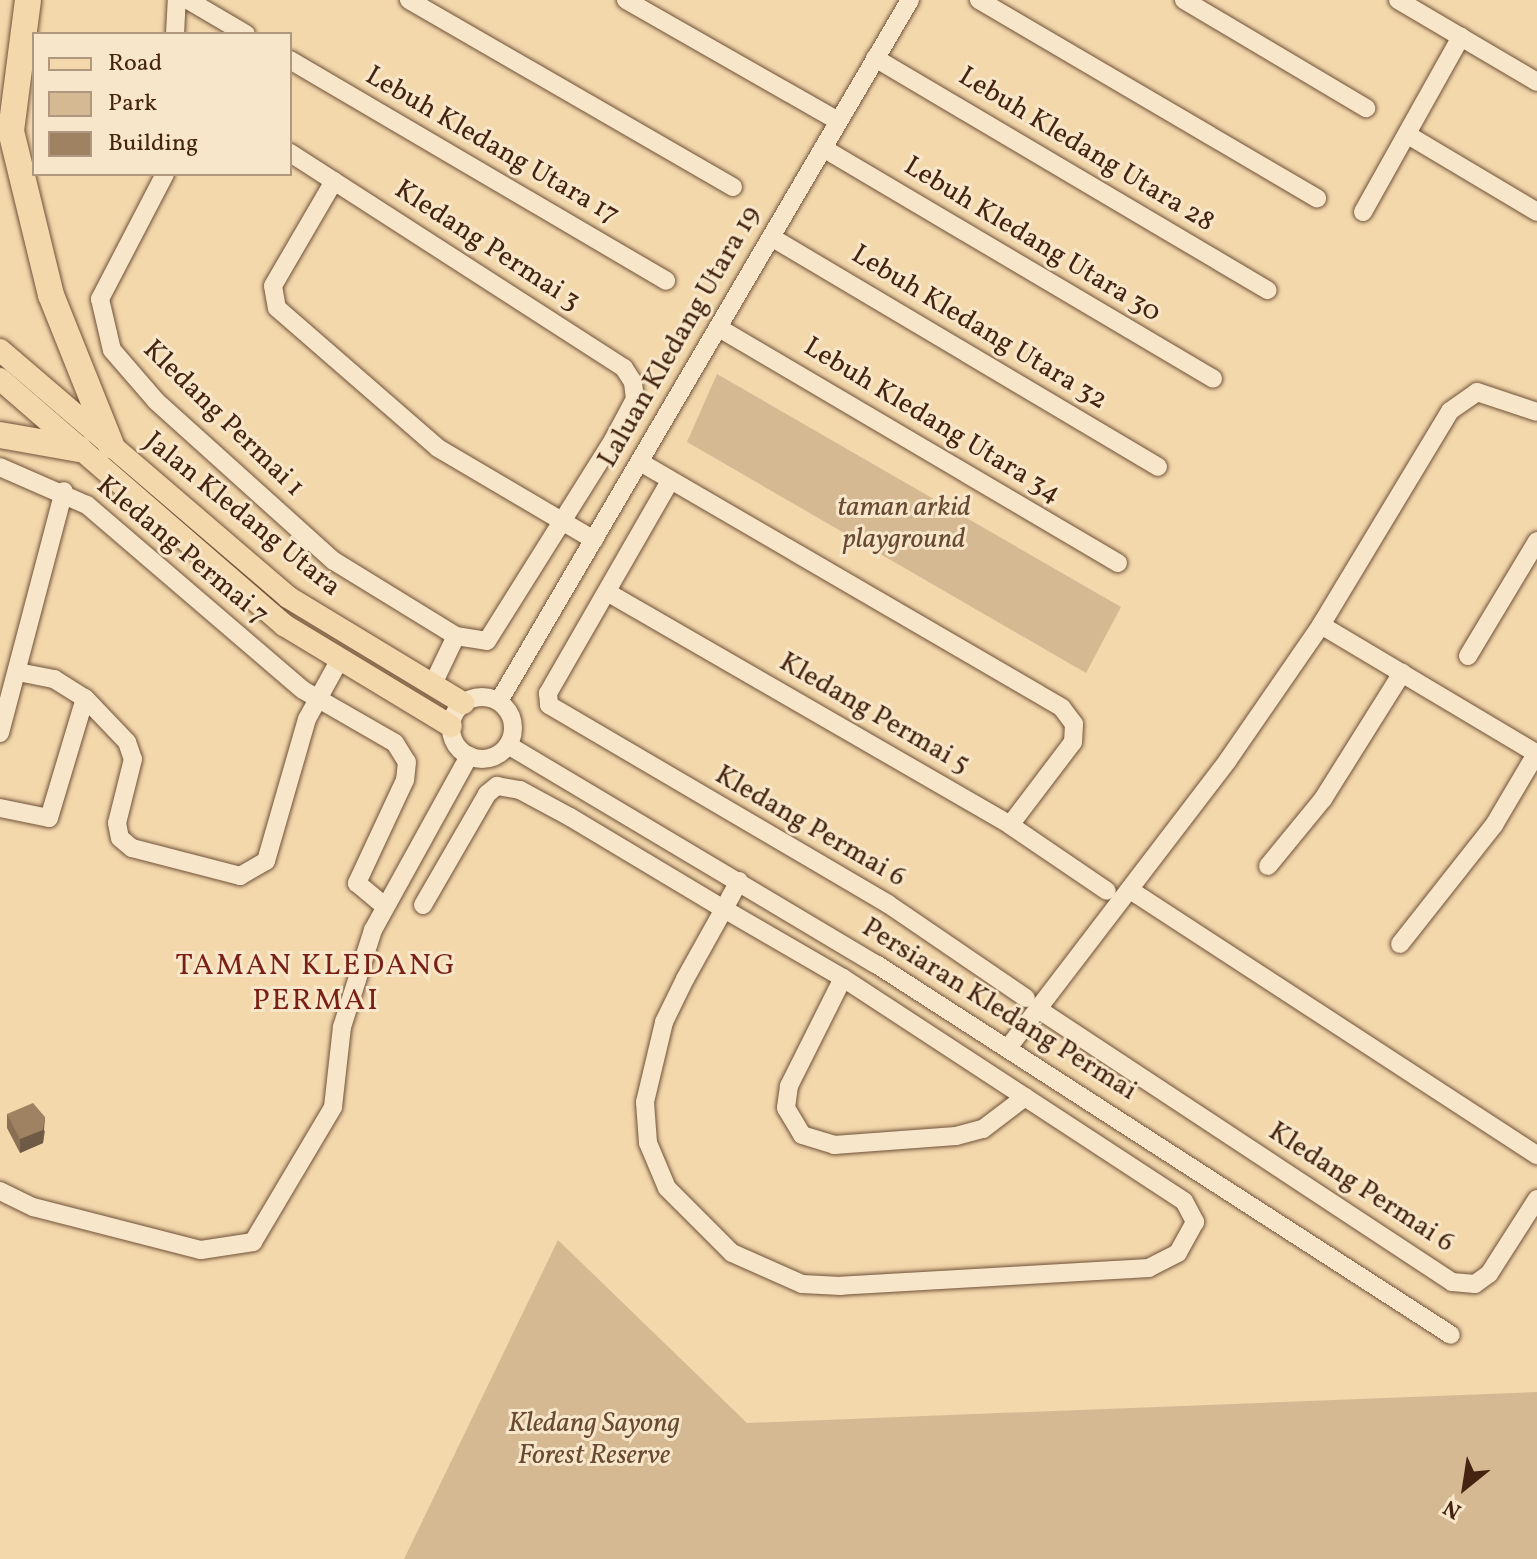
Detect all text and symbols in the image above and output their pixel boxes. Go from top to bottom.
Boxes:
legend [32,32,292,176]
text: Road [108,47,162,81]
street label: Lebuh Kledang Utara 17 [359,60,625,232]
street label: Lebuh Kledang Utara 28 [952,60,1220,240]
text: Park [108,87,157,121]
text: Building [108,127,198,161]
street label: Lebuh Kledang Utara 30 [897,150,1167,330]
street label: Kledang Permai 3 [388,173,586,319]
street label: Laluan Kledang Utara 19 [591,200,769,474]
street label: Lebuh Kledang Utara 32 [845,238,1113,418]
street label: Lebuh Kledang Utara 34 [797,331,1067,511]
street label: Kledang Permai 1 [135,334,311,504]
street label: Jalan Kledang Utara [137,425,347,605]
street label: Kledang Permai 7 [89,469,275,633]
park label: taman arkid playground [837,491,971,557]
street label: Kledang Permai 5 [773,646,975,782]
street label: Kledang Permai 6 [709,759,911,895]
street label: Persiaran Kledang Permai [855,912,1143,1108]
district label: TAMAN KLEDANG PERMAI [175,948,457,1018]
street label: Kledang Permai 6 [1262,1115,1460,1261]
park label: Kledang Sayong Forest Reserve [508,1407,680,1473]
north arrow [1425,1447,1505,1527]
text: N [1438,1491,1467,1526]

